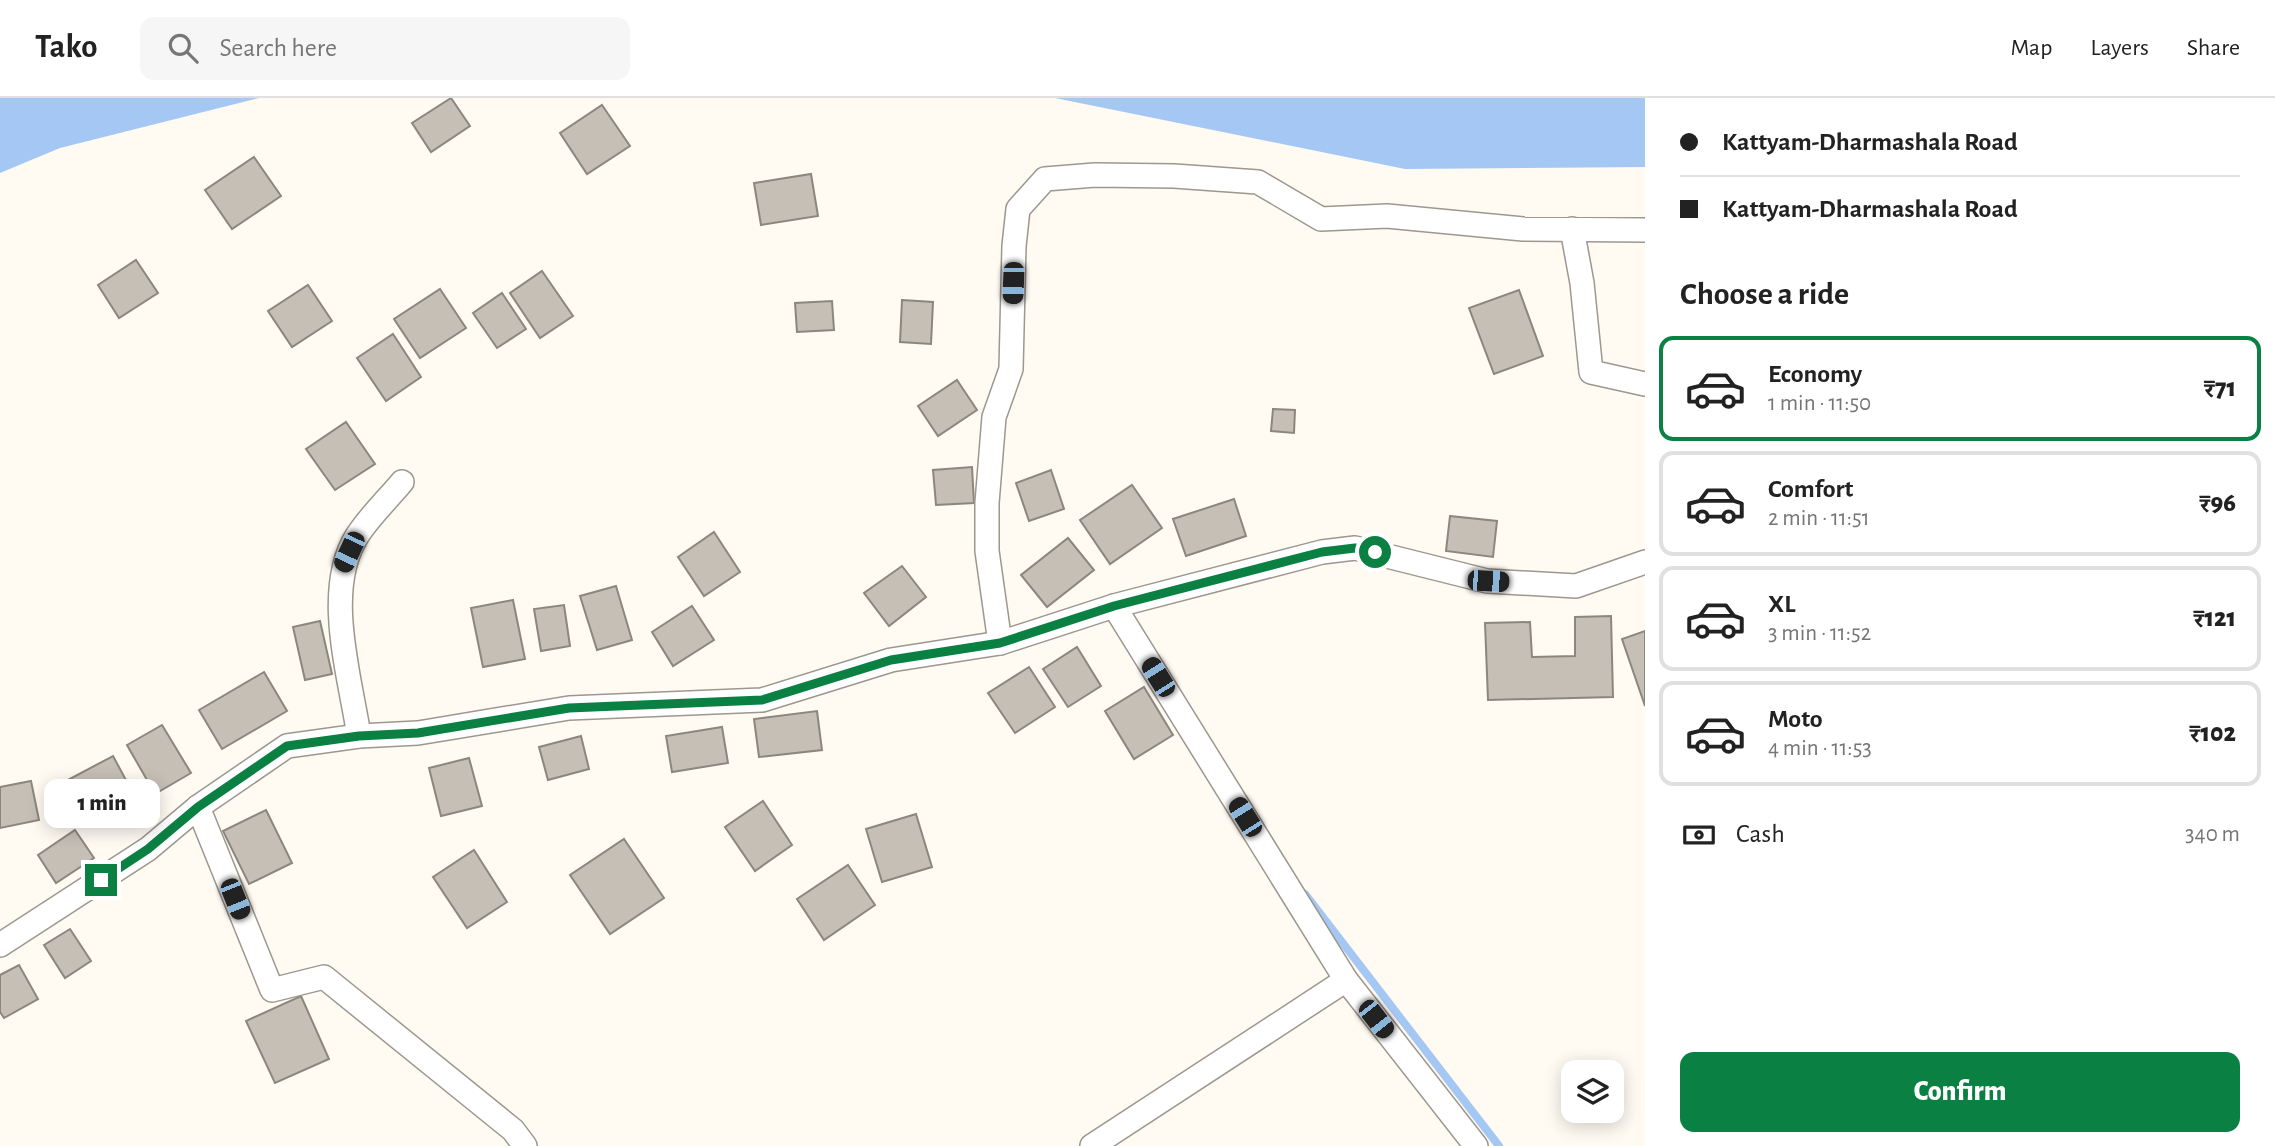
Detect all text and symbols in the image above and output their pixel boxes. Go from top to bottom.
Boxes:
search box [140,17,630,80]
icon: search [164,29,202,67]
text: Tako [35,31,98,64]
text: Search here [220,35,337,61]
text: Map [2010,36,2052,60]
text: Layers [2090,36,2149,60]
text: Share [2187,36,2240,60]
text: Kattyam-Dharmashala Road [1722,129,2018,155]
text: Kattyam-Dharmashala Road [1722,196,2018,222]
car [1002,262,1025,304]
text: Choose a ride [1680,278,1849,310]
icon: car [1684,357,1747,420]
text: Economy [1768,361,1862,387]
text: ₹71 [2204,375,2236,401]
text: 1 min · 11:50 [1768,392,1871,415]
icon: car [1684,472,1747,535]
text: Comfort [1768,476,1853,502]
text: ₹96 [2199,490,2236,516]
text: 2 min · 11:51 [1768,507,1870,530]
car [331,529,368,575]
route start [1359,536,1391,568]
car [1467,569,1510,593]
icon: car [1684,587,1747,650]
text: XL [1768,591,1795,617]
text: ₹121 [2193,605,2236,631]
text: 3 min · 11:52 [1768,622,1871,645]
car [1138,654,1179,700]
icon: car [1684,702,1747,765]
text: Moto [1768,706,1823,732]
text: ₹102 [2189,720,2236,746]
text: 4 min · 11:53 [1768,737,1872,760]
callout: 1 min [43,778,159,828]
text: 1 min [78,792,126,815]
car [1225,794,1266,840]
icon: cash [1680,816,1718,854]
text: Cash [1736,821,1785,847]
text: 340 m [2185,823,2240,846]
route end [85,864,117,896]
car [218,876,253,922]
car [1355,996,1398,1042]
button: Confirm [1680,1052,2240,1132]
map controls [1561,1060,1624,1123]
button: layers [1561,1060,1624,1123]

